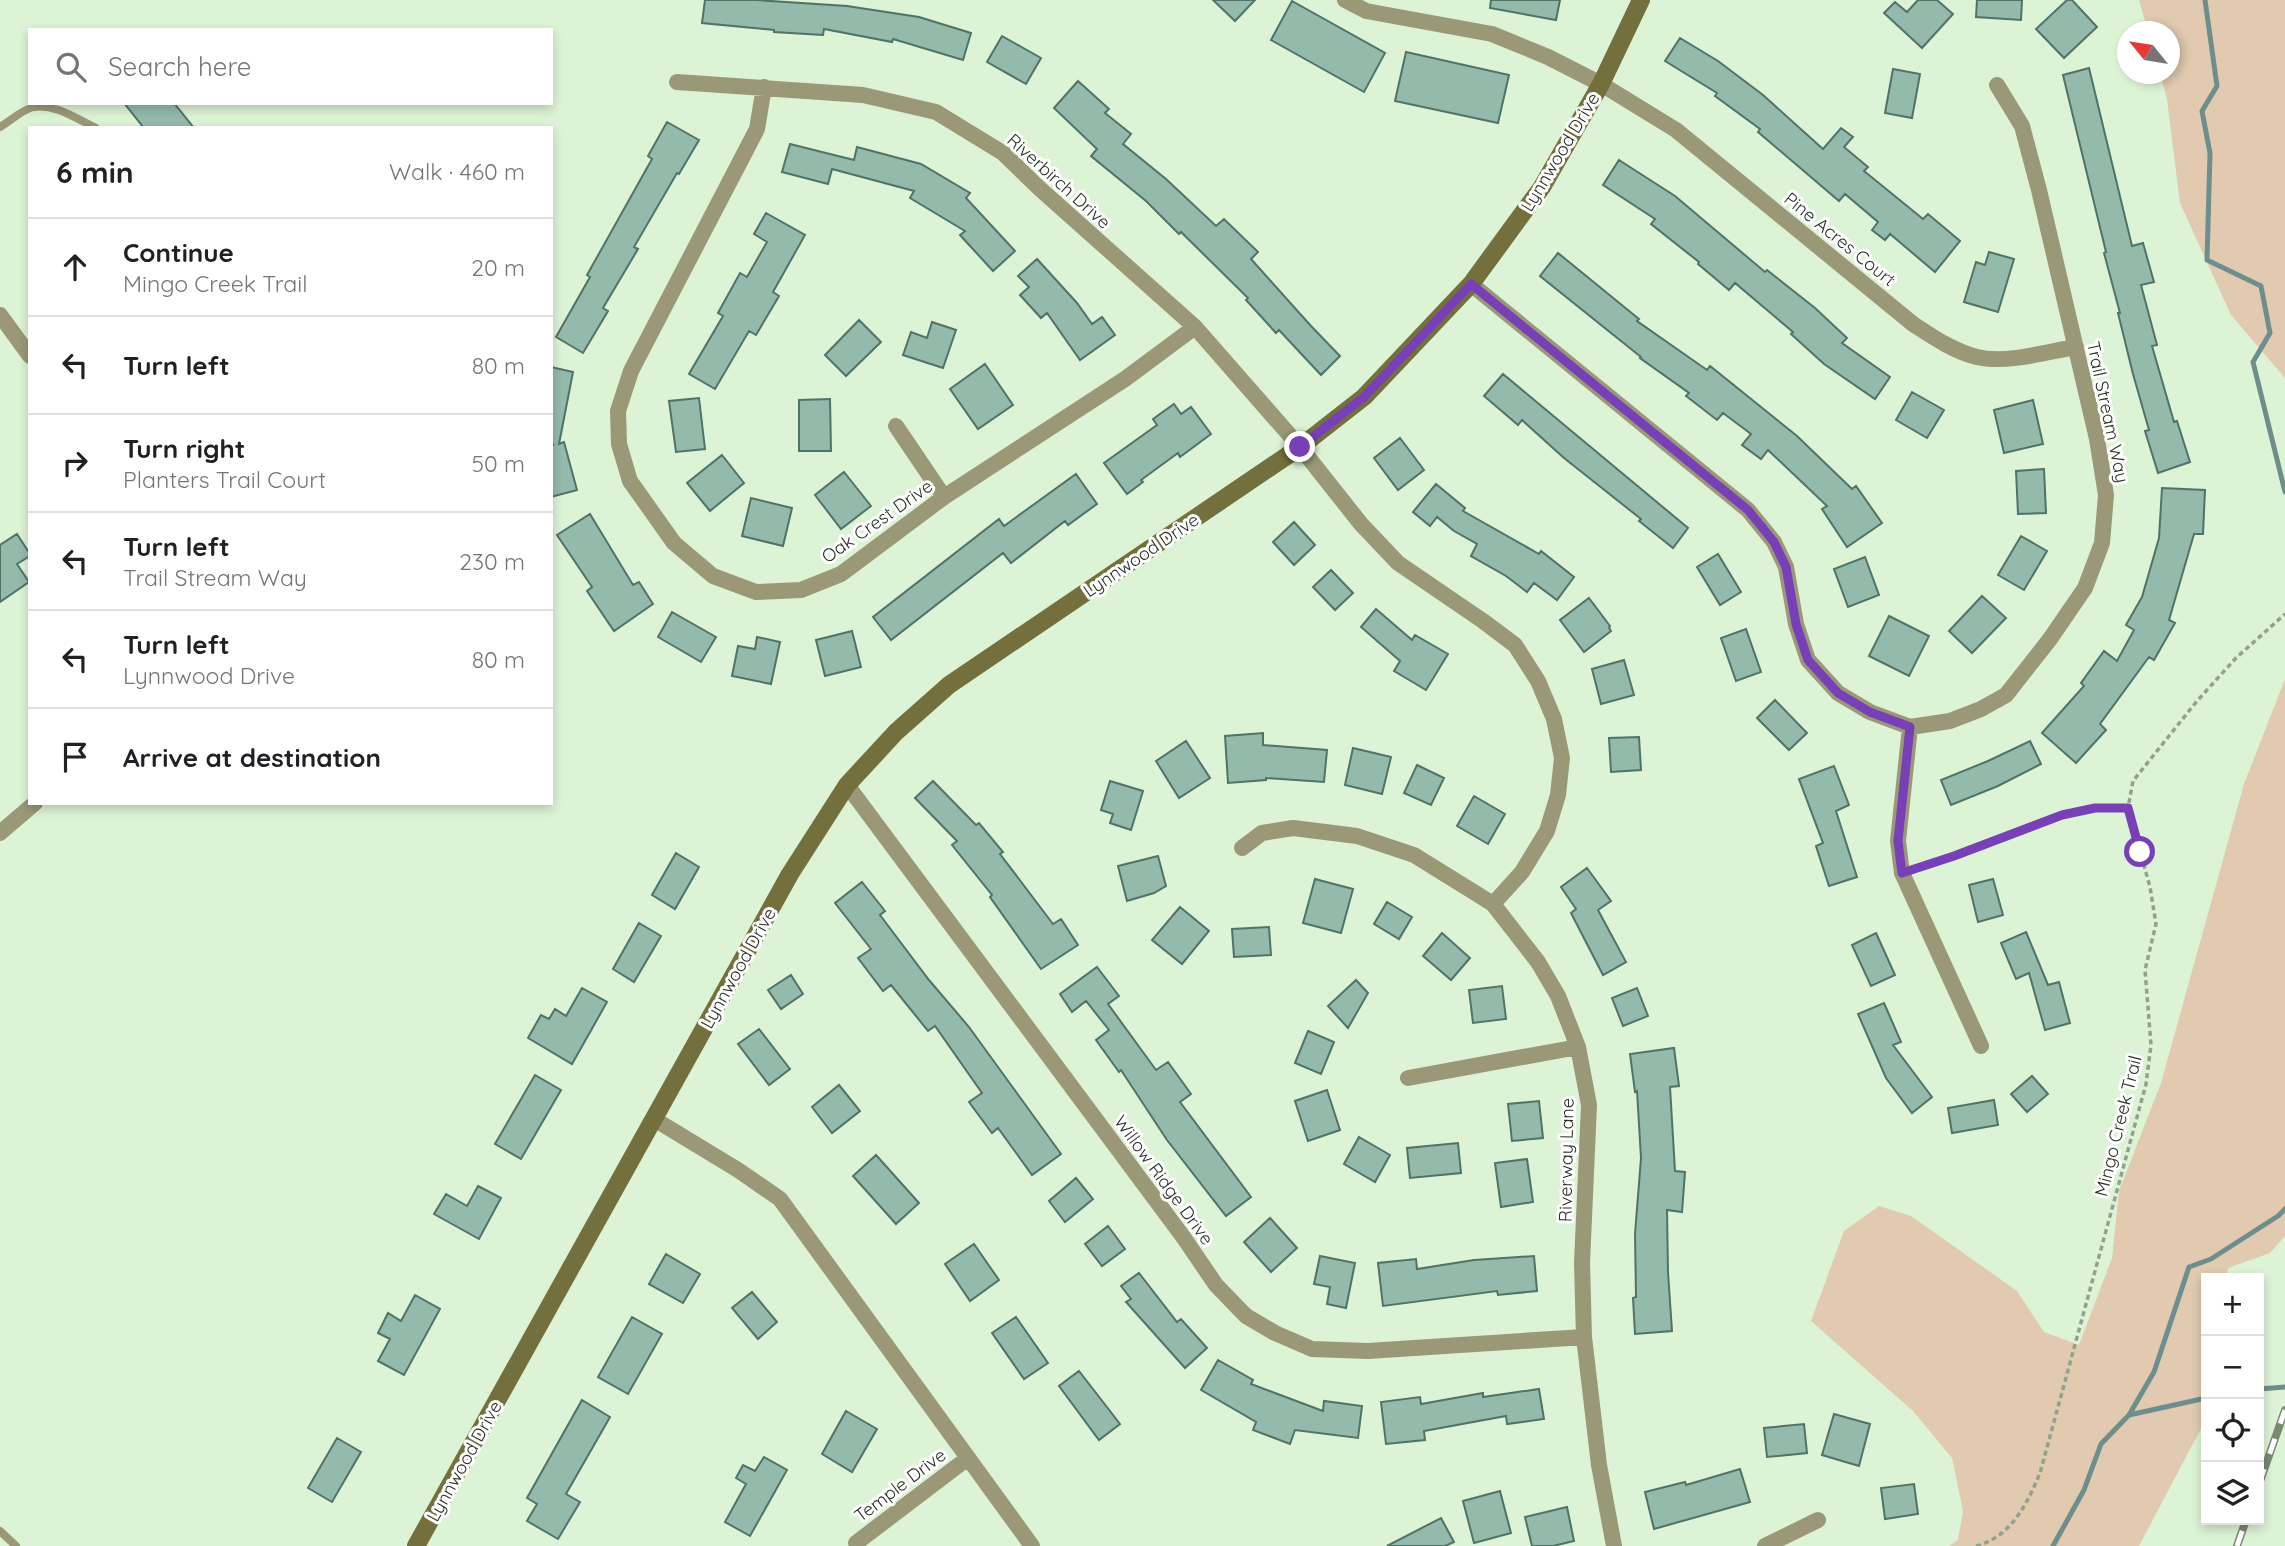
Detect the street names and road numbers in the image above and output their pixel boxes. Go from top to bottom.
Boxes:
street label: Lynnwood Drive [1515,88,1605,216]
street label: Riverbirch Drive [1002,128,1116,234]
street label: Pine Acres Court [1780,187,1900,291]
street label: Trail Stream Way [2082,339,2134,485]
street label: Oak Crest Drive [817,474,937,568]
street label: Lynnwood Drive [1079,508,1203,602]
street label: Lynnwood Drive [695,904,781,1032]
street label: Mingo Creek Trail [2089,1053,2147,1199]
street label: Riverway Lane [1553,1098,1579,1222]
street label: Willow Ridge Drive [1109,1111,1219,1249]
street label: Lynnwood Drive [421,1397,507,1525]
street label: Temple Drive [850,1443,950,1527]

